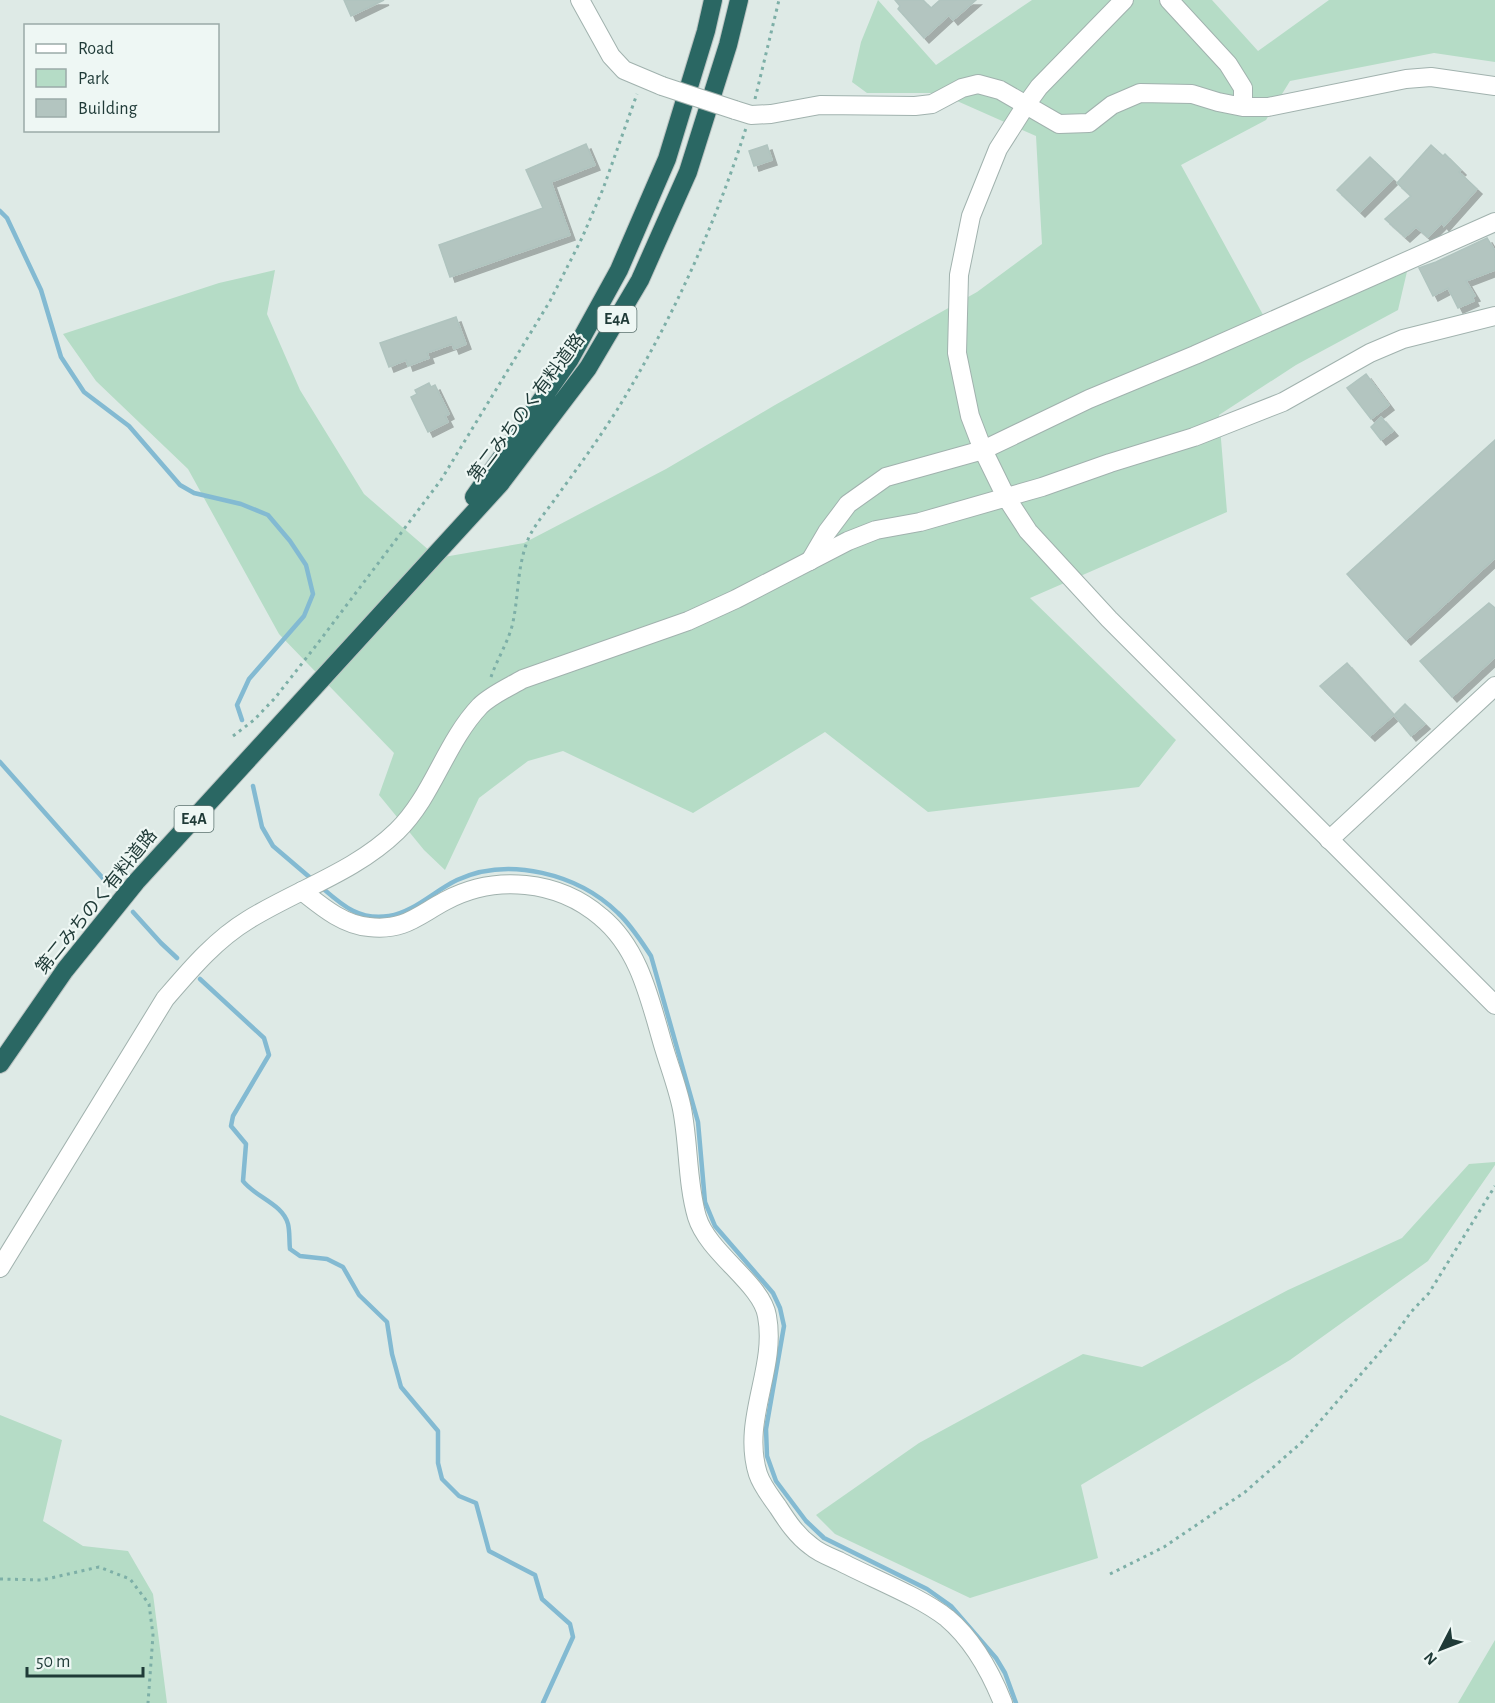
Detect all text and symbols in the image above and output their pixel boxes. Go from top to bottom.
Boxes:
legend [24,24,219,132]
text: Road [78,40,114,58]
text: Park [78,70,110,88]
text: Building [78,100,138,118]
road number: E4A [598,306,636,332]
street label: 第二みちのく有料道路 [464,330,588,485]
road number: E4A [174,806,214,832]
street label: 第二みちのく有料道路 [32,825,161,978]
north arrow [1411,1619,1471,1679]
scale bar [27,1640,142,1678]
text: N [1421,1649,1440,1668]
text: 50 m [36,1653,70,1671]

